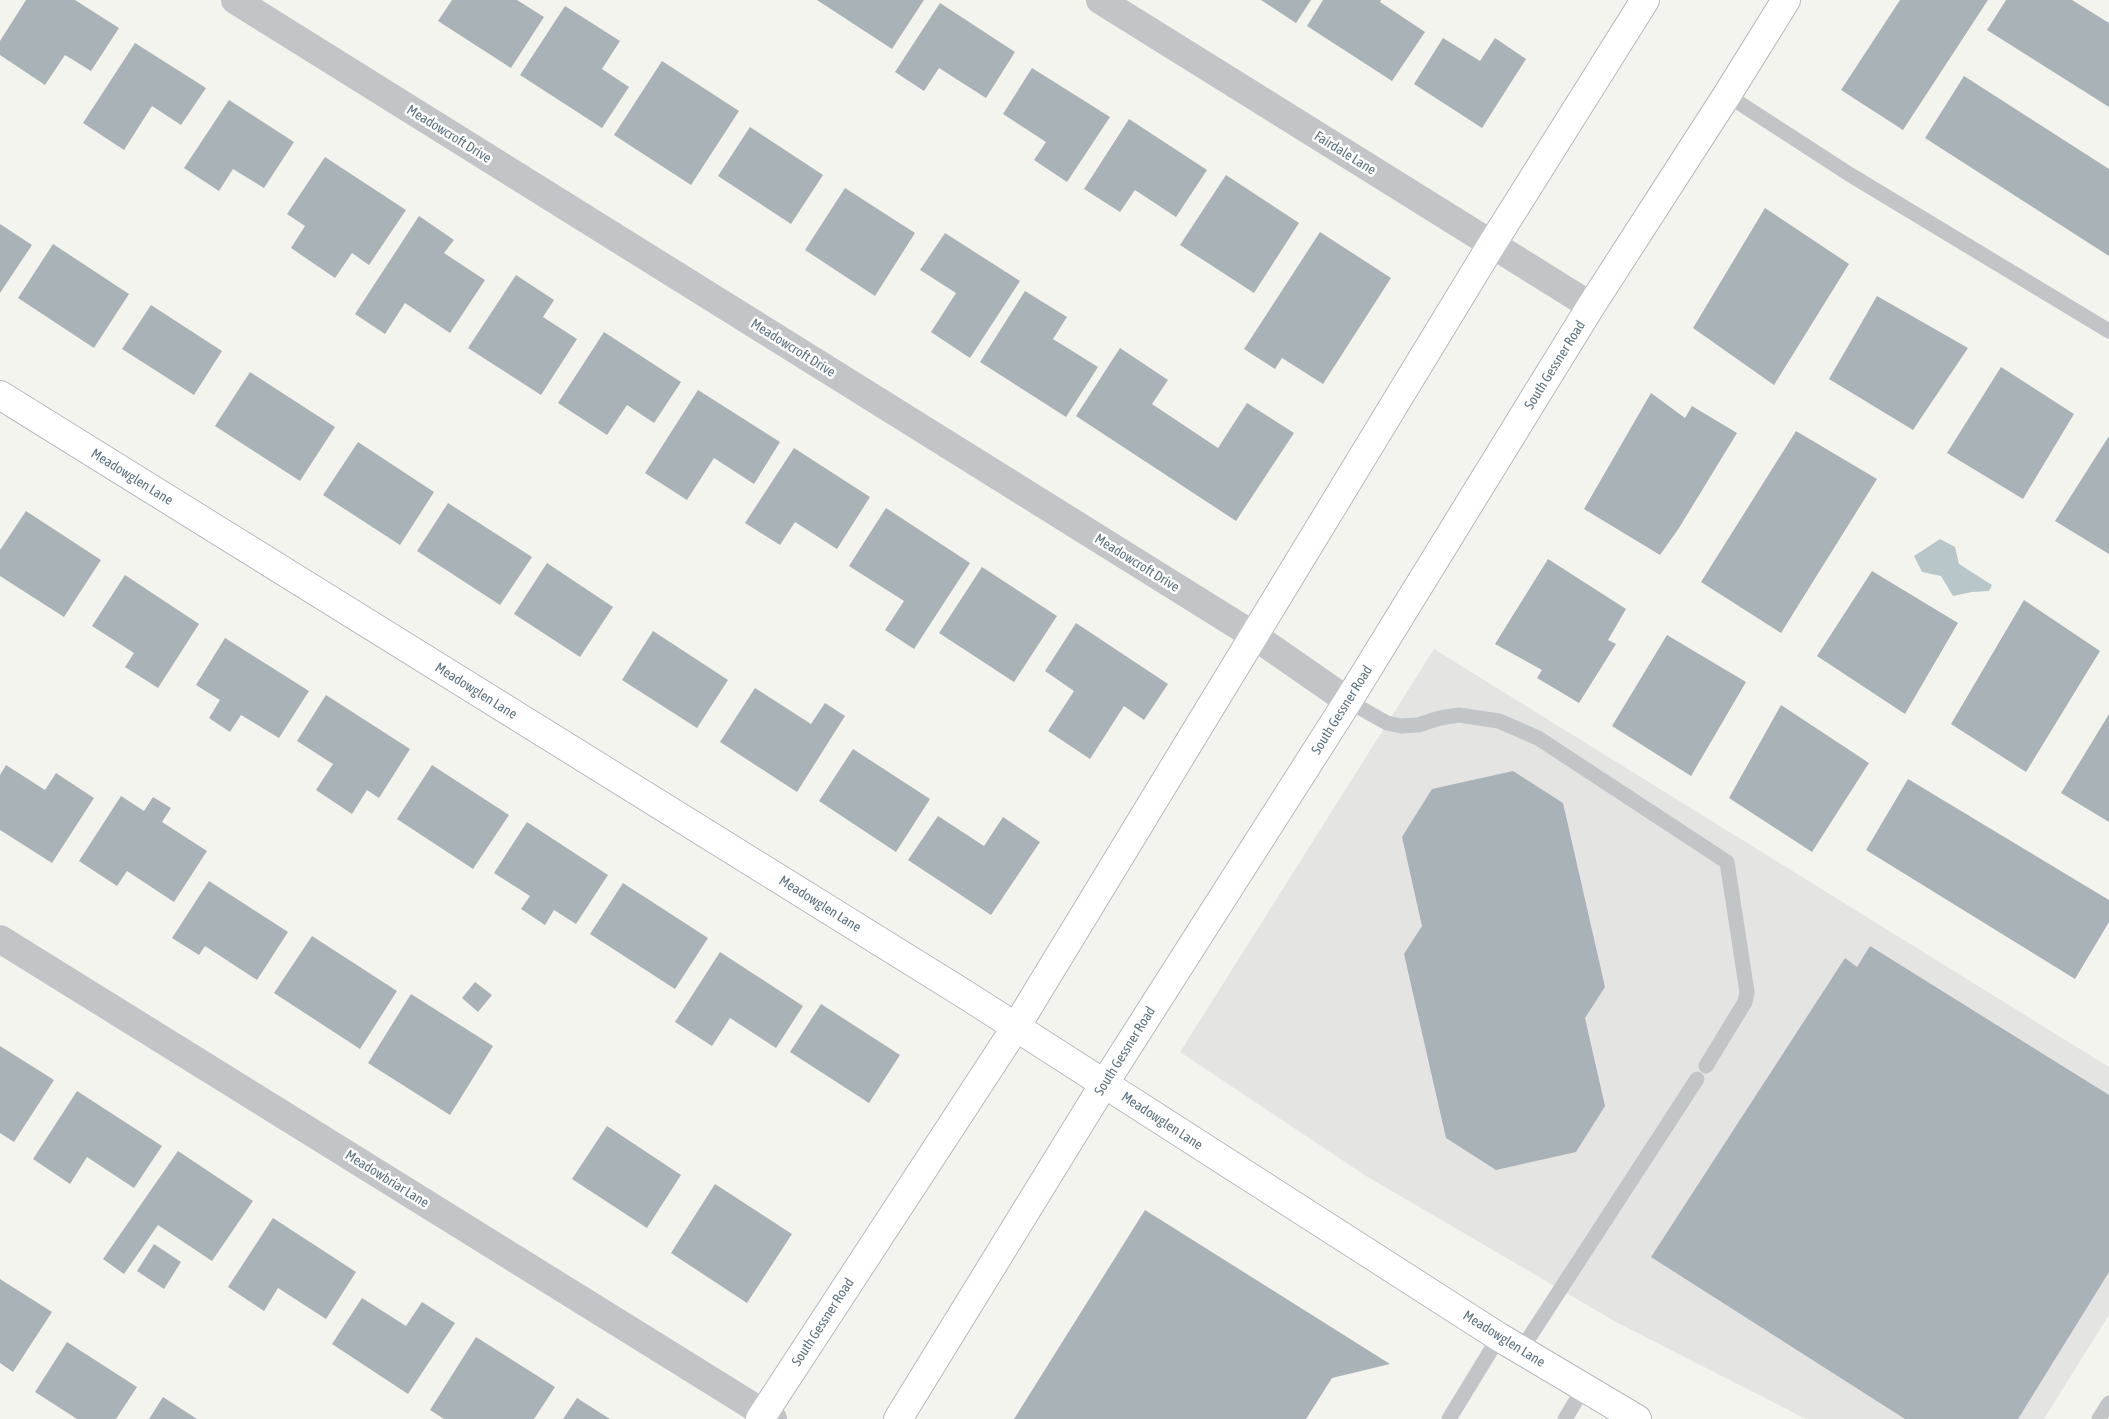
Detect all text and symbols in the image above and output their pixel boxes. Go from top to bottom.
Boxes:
street label: Meadowcroft Drive [404,101,494,167]
street label: Fairdale Lane [1311,128,1379,178]
street label: Meadowcroft Drive [748,315,838,381]
street label: South Gessner Road [1521,317,1589,413]
street label: Meadowglen Lane [88,445,176,509]
street label: Meadowcroft Drive [1092,530,1182,596]
street label: Meadowglen Lane [432,659,520,723]
street label: South Gessner Road [1308,662,1376,758]
street label: Meadowglen Lane [776,872,864,936]
street label: South Gessner Road [1091,1003,1159,1099]
street label: Meadowglen Lane [1118,1089,1206,1153]
street label: Meadowbriar Lane [342,1147,432,1211]
street label: South Gessner Road [788,1275,858,1369]
street label: Meadowglen Lane [1460,1307,1548,1371]

